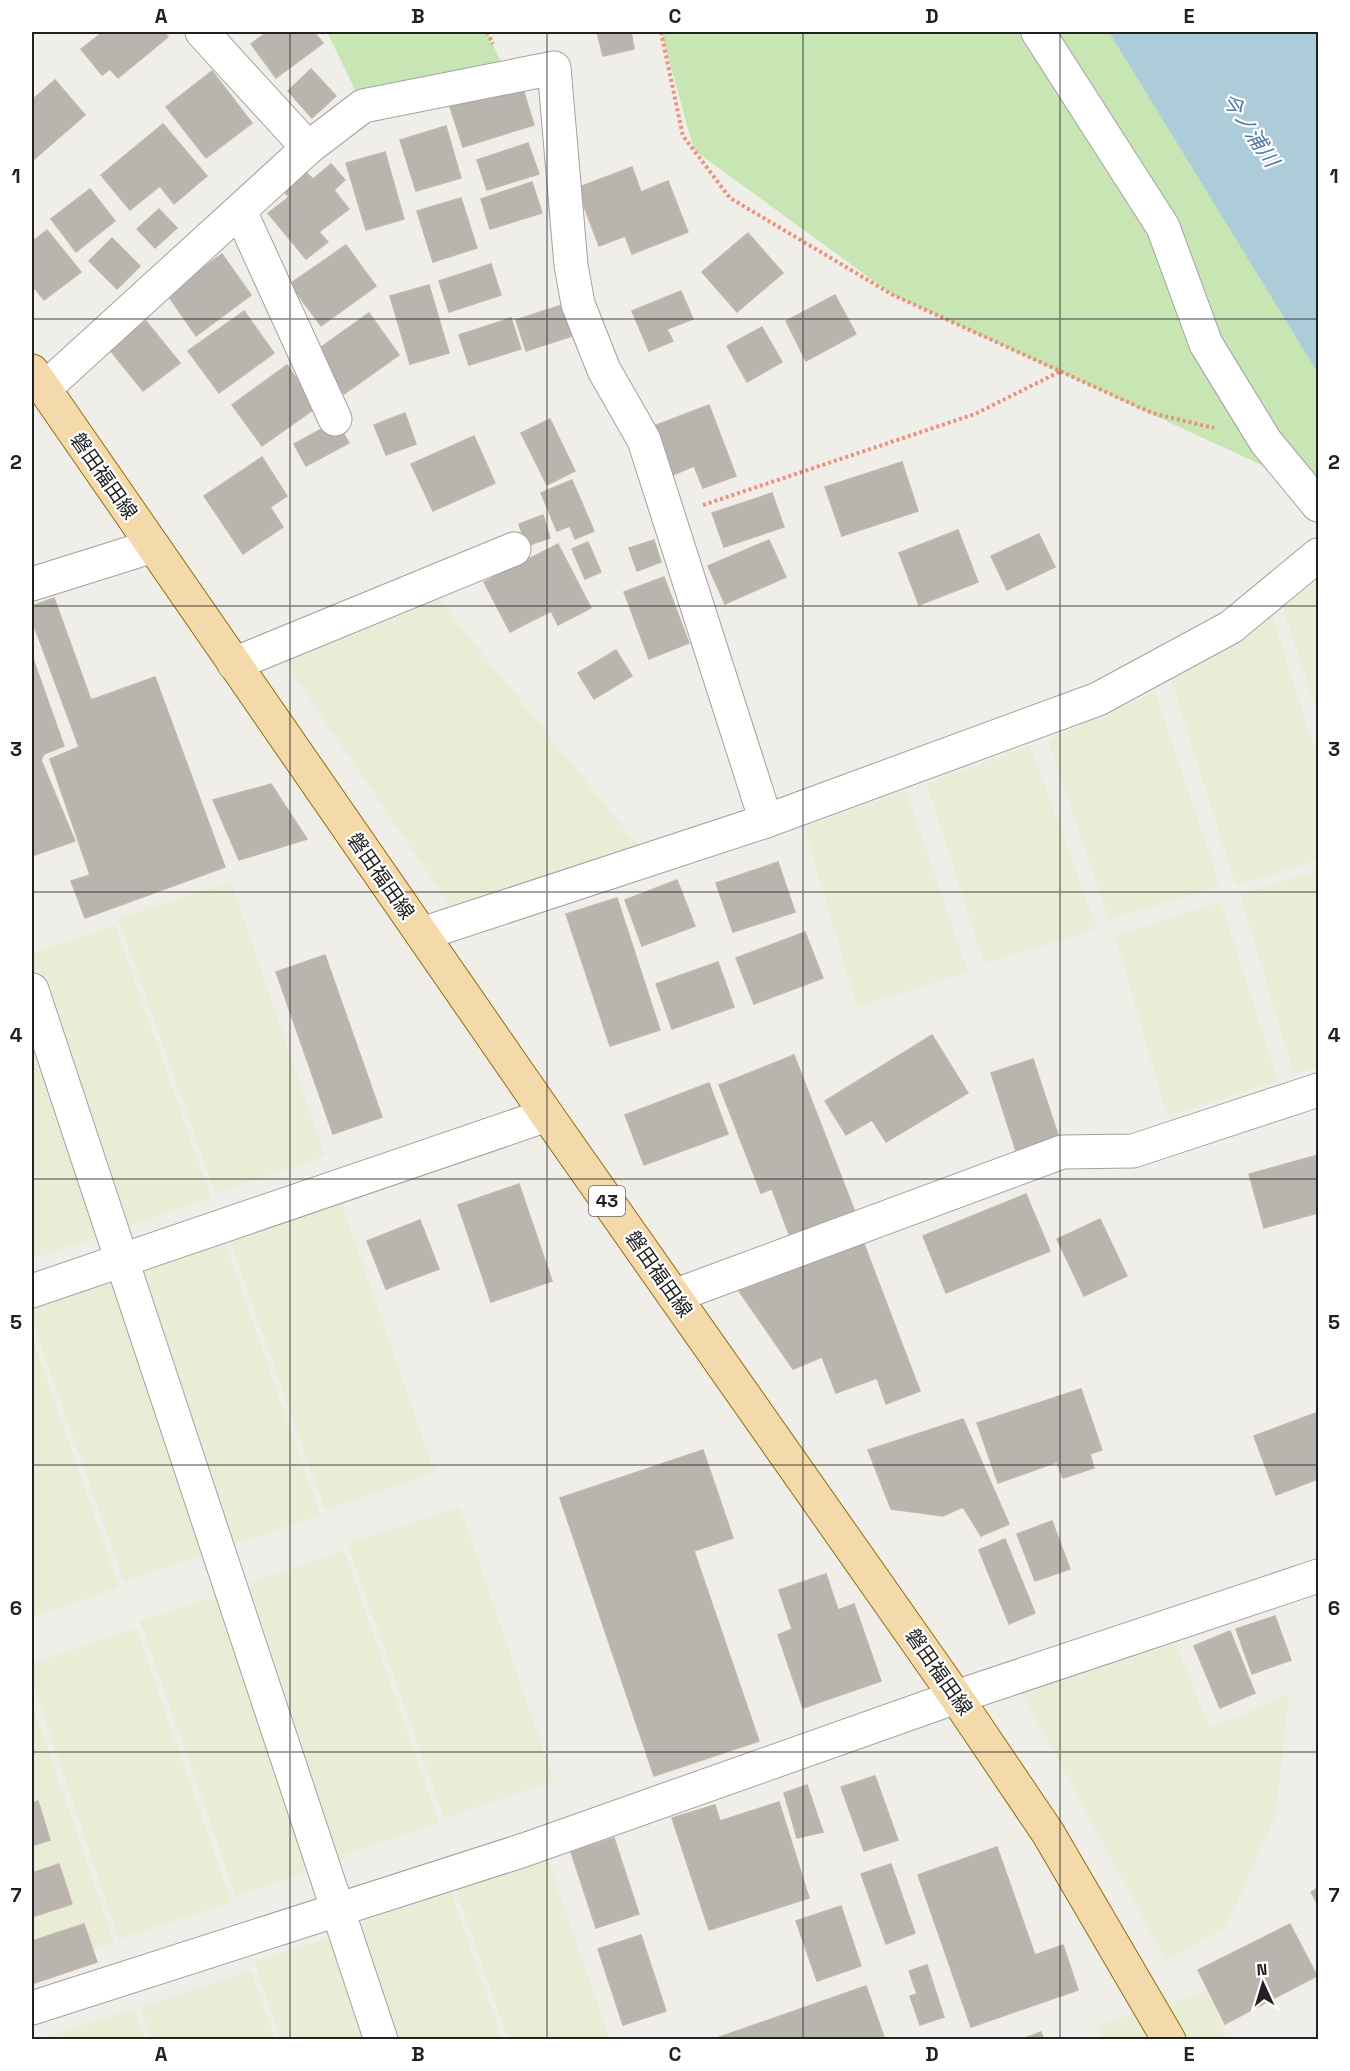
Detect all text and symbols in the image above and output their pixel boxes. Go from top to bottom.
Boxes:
text: A [155,3,168,29]
text: B [411,3,425,29]
text: C [669,3,682,29]
text: D [925,3,939,29]
text: E [1183,3,1195,29]
water label: 今ノ浦川 [1216,87,1286,174]
text: 1 [11,163,21,189]
text: 1 [1329,163,1339,189]
street label: 磐田福田線 [65,428,143,524]
text: 2 [10,449,22,475]
text: 2 [1328,449,1340,475]
text: 3 [10,736,22,762]
text: 3 [1328,736,1340,762]
street label: 磐田福田線 [342,828,420,924]
text: 4 [10,1022,23,1048]
text: 4 [1328,1022,1341,1048]
road number: 43 [589,1186,625,1216]
street label: 磐田福田線 [620,1226,698,1322]
text: 5 [10,1309,22,1335]
text: 5 [1328,1309,1340,1335]
text: 6 [10,1595,22,1621]
text: 6 [1328,1595,1340,1621]
street label: 磐田福田線 [900,1624,978,1720]
text: 7 [10,1882,22,1908]
text: 7 [1328,1882,1340,1908]
north arrow [1233,1954,1293,2014]
text: N [1256,1959,1268,1980]
text: A [155,2041,168,2067]
text: B [411,2041,425,2067]
text: C [669,2041,682,2067]
text: D [925,2041,939,2067]
text: E [1183,2041,1195,2067]

